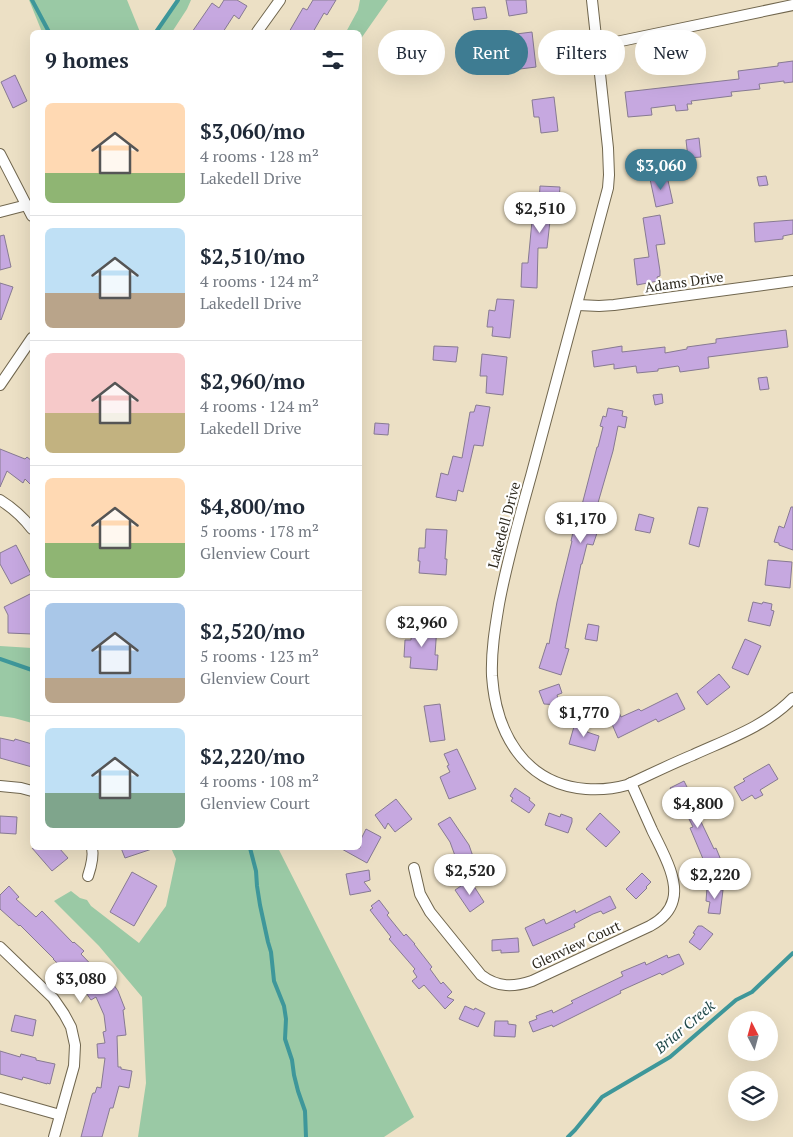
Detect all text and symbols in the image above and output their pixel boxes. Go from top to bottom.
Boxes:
chip: Buy [378,30,445,75]
chip: Rent [455,30,528,75]
chip: Filters [538,30,625,75]
chip: New [635,30,706,75]
text: 9 homes [45,46,129,74]
icon: filters [319,46,347,74]
text: $3,060/mo [200,117,305,145]
icon: home [85,123,145,183]
text: 4 rooms · 128 m² [200,145,319,167]
pin: $3,060 [620,148,702,191]
text: $3,060 [636,154,686,176]
text: Lakedell Drive [200,167,302,189]
pin: $2,510 [499,192,581,234]
text: $2,510 [515,197,565,219]
text: $2,510/mo [200,242,305,270]
icon: home [85,248,145,308]
street label: Adams Drive [643,267,725,296]
text: 4 rooms · 124 m² [200,270,319,292]
text: Lakedell Drive [200,292,302,314]
text: $2,960/mo [200,367,305,395]
icon: home [85,373,145,433]
text: 4 rooms · 124 m² [200,395,319,417]
text: Lakedell Drive [200,417,302,439]
street label: Lakedell Drive [483,479,524,570]
text: $4,800/mo [200,492,305,520]
icon: home [85,498,145,558]
pin: $1,170 [540,502,622,544]
text: $1,170 [556,507,606,529]
text: 5 rooms · 178 m² [200,520,319,542]
text: Glenview Court [200,542,310,564]
pin: $2,960 [381,606,463,648]
text: $2,960 [397,611,447,633]
text: $2,520/mo [200,617,305,645]
icon: home [85,623,145,683]
text: 5 rooms · 123 m² [200,645,319,667]
text: Glenview Court [200,667,310,689]
pin: $1,770 [543,696,625,738]
text: $1,770 [559,701,609,723]
text: $2,220/mo [200,742,305,770]
icon: home [85,748,145,808]
text: 4 rooms · 108 m² [200,770,319,792]
pin: $4,800 [657,786,739,829]
text: Glenview Court [200,792,310,814]
text: $4,800 [673,792,723,814]
pin: $2,520 [429,854,511,896]
pin: $2,220 [674,858,756,900]
text: $2,520 [445,859,495,881]
text: $2,220 [690,863,740,885]
street label: Glenview Court [528,915,624,973]
pin: $3,080 [40,962,122,1004]
text: $3,080 [56,967,106,989]
water label: Briar Creek [649,995,719,1058]
north arrow [728,1011,778,1061]
map controls [728,1011,778,1121]
button: layers [728,1071,778,1121]

